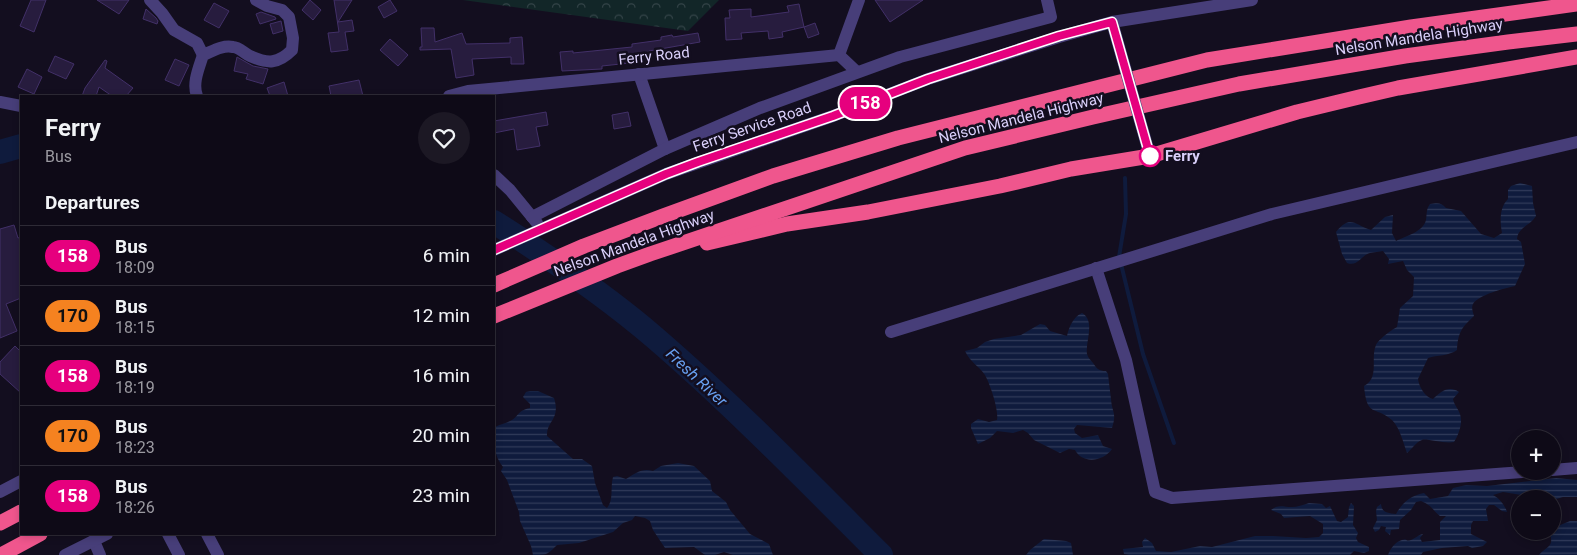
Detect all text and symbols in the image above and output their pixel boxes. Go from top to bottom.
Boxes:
street label: Nelson Mandela Highway [1334,15,1504,59]
street label: Ferry Road [617,43,691,69]
line badge: 158 [836,87,894,119]
street label: Nelson Mandela Highway [937,89,1105,147]
text: 158 [850,92,880,113]
street label: Ferry Service Road [690,98,814,156]
button: heart [418,112,470,164]
text: Ferry [45,114,101,142]
marker: Ferry [1139,145,1161,167]
text: Bus [45,147,72,166]
place label: Ferry [1165,147,1200,165]
text: Departures [45,191,140,214]
street label: Nelson Mandela Highway [551,206,717,280]
text: Bus [115,235,148,258]
text: 6 min [423,244,470,267]
text: 158 [57,245,88,266]
text: 18:09 [115,258,155,277]
text: Bus [115,295,148,318]
text: 12 min [412,304,470,327]
text: 170 [57,305,88,326]
text: 18:15 [115,318,155,337]
water label: Fresh River [662,344,732,411]
text: Bus [115,355,148,378]
text: 16 min [412,364,470,387]
text: 158 [57,365,88,386]
text: 18:19 [115,378,155,397]
text: Bus [115,415,148,438]
text: 20 min [412,424,470,447]
text: 170 [57,425,88,446]
map controls [1511,430,1561,540]
button: + [1511,430,1561,480]
text: 18:23 [115,438,155,457]
text: Bus [115,475,148,498]
text: 23 min [412,484,470,507]
text: 158 [57,485,88,506]
button: − [1511,490,1561,540]
text: 18:26 [115,498,155,517]

